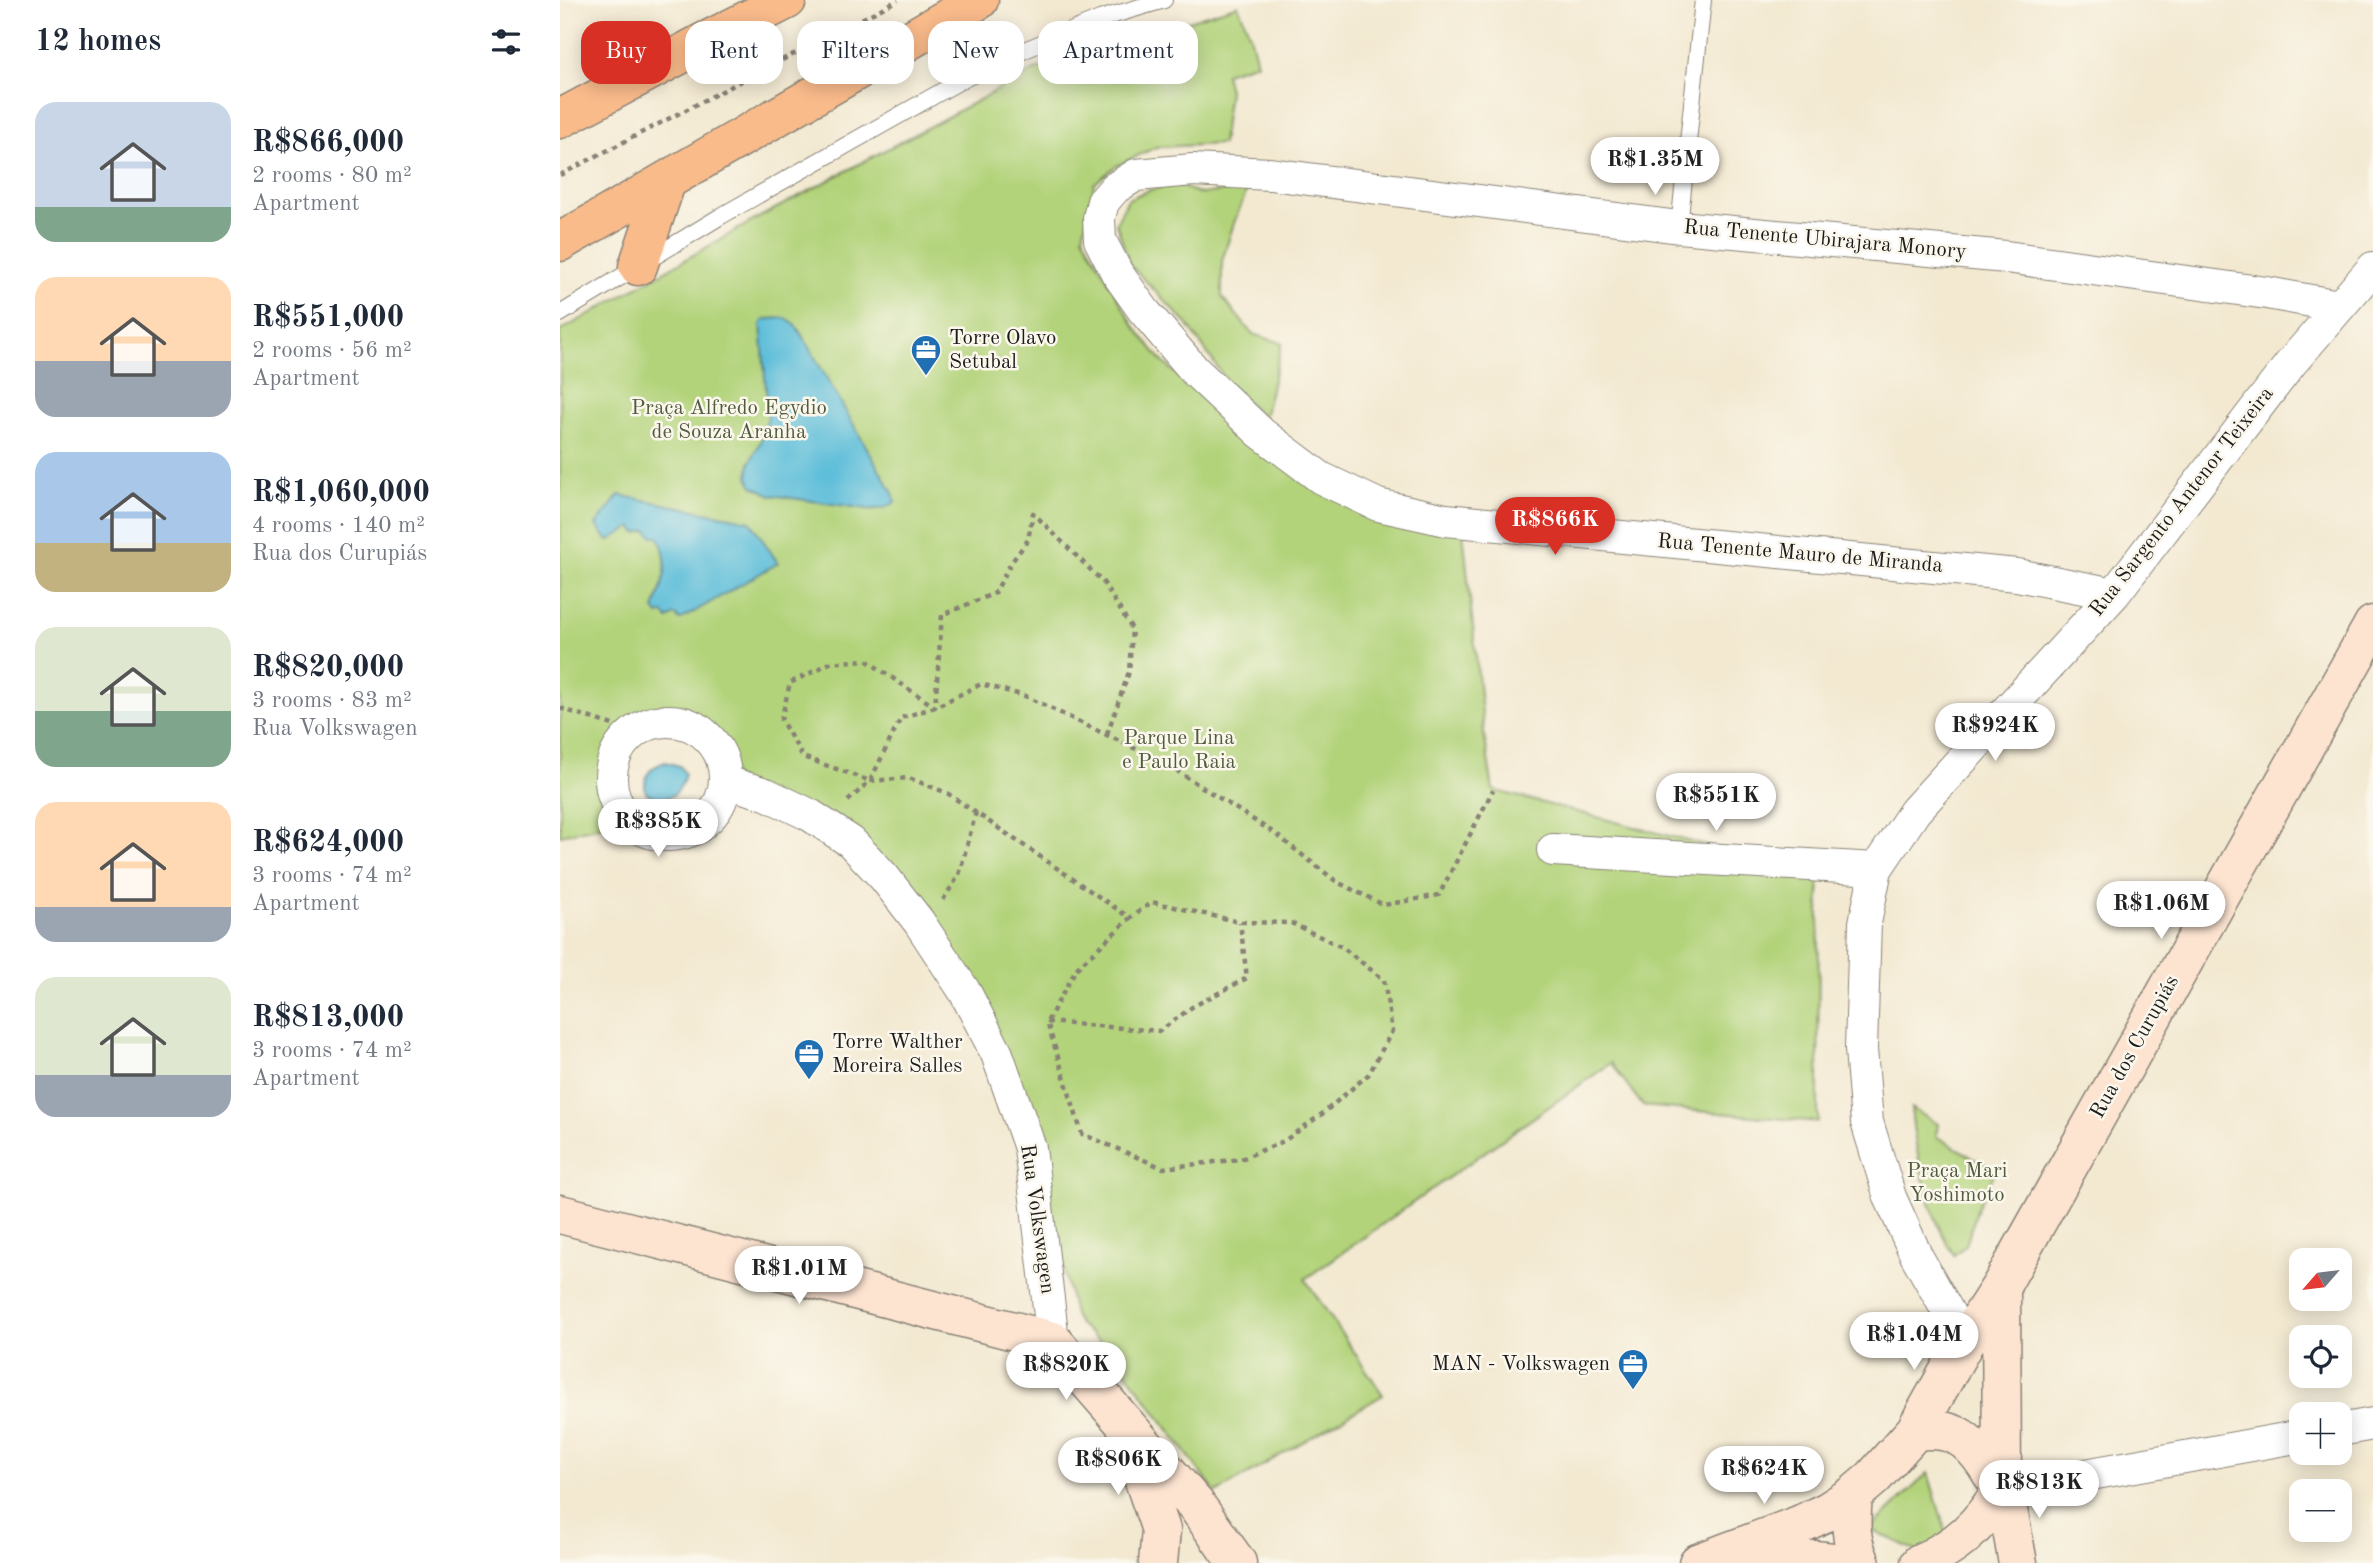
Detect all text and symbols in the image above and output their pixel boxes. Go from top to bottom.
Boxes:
chip: Buy [581,21,671,84]
chip: Rent [685,21,783,84]
chip: Filters [797,21,914,84]
chip: New [928,21,1024,84]
chip: Apartment [1038,21,1198,84]
icon: filters [487,23,525,61]
text: 12 homes [35,27,161,57]
text: R$866,000 [252,128,404,158]
icon: home [91,130,175,214]
pin: R$1.35M [1590,138,1720,197]
text: R$1.35M [1606,148,1704,171]
text: 2 rooms · 80 m² [252,164,412,187]
text: Apartment [252,192,360,215]
street label: Rua Tenente Ubirajara Monory [1683,217,1967,263]
text: R$551,000 [252,303,404,333]
icon: home [91,305,175,389]
place label: Torre Olavo Setubal [949,328,1056,373]
office icon: Torre Olavo Setubal [909,333,943,377]
text: 2 rooms · 56 m² [252,339,412,362]
text: Apartment [252,367,360,390]
street label: Rua Sargento Antenor Teixeira [2086,383,2278,621]
park label: Praça Alfredo Egydio de Souza Aranha [631,398,827,443]
text: R$1,060,000 [252,478,430,508]
icon: home [91,480,175,564]
pin: R$866K [1498,498,1612,557]
text: R$866K [1511,508,1599,531]
text: 4 rooms · 140 m² [252,514,425,537]
street label: Rua Tenente Mauro de Miranda [1656,531,1944,577]
text: Rua dos Curupiás [252,542,427,565]
text: R$820,000 [252,653,404,683]
icon: home [91,655,175,739]
text: 3 rooms · 83 m² [252,689,412,712]
pin: R$924K [1938,704,2052,763]
text: R$924K [1951,714,2039,737]
text: Rua Volkswagen [252,717,418,740]
park label: Parque Lina e Paulo Raia [1122,728,1236,773]
pin: R$551K [1659,774,1773,833]
text: R$551K [1672,784,1760,807]
pin: R$385K [601,800,715,859]
text: R$385K [614,810,702,833]
text: R$624,000 [252,828,404,858]
icon: home [91,830,175,914]
text: 3 rooms · 74 m² [252,864,412,887]
pin: R$1.06M [2096,881,2226,941]
text: Apartment [252,892,360,915]
text: R$1.06M [2112,892,2210,915]
street label: Rua dos Curupiás [2087,972,2183,1122]
text: R$813,000 [252,1003,404,1033]
icon: home [91,1005,175,1089]
place label: Torre Walther Moreira Salles [832,1032,963,1077]
office icon: Torre Walther Moreira Salles [792,1037,826,1081]
text: 3 rooms · 74 m² [252,1039,412,1062]
text: Apartment [252,1067,360,1090]
street label: Rua Volkswagen [1016,1143,1058,1295]
park label: Praça Mari Yoshimoto [1907,1161,2007,1206]
pin: R$1.01M [734,1246,864,1306]
north arrow [2289,1248,2352,1311]
map controls [2289,1248,2352,1542]
text: R$1.01M [750,1257,848,1280]
pin: R$1.04M [1849,1312,1979,1372]
text: R$1.04M [1865,1323,1963,1346]
button: locate [2289,1325,2352,1388]
pin: R$820K [1009,1342,1123,1402]
office icon: MAN - Volkswagen [1616,1347,1650,1391]
text: R$820K [1022,1353,1110,1376]
place label: MAN - Volkswagen [1432,1354,1610,1375]
button: + [2289,1402,2352,1465]
pin: R$806K [1061,1438,1175,1497]
pin: R$624K [1707,1446,1821,1506]
text: R$806K [1074,1448,1162,1471]
text: R$624K [1720,1457,1808,1480]
pin: R$813K [1982,1460,2096,1520]
text: R$813K [1995,1471,2083,1494]
button: − [2289,1479,2352,1542]

